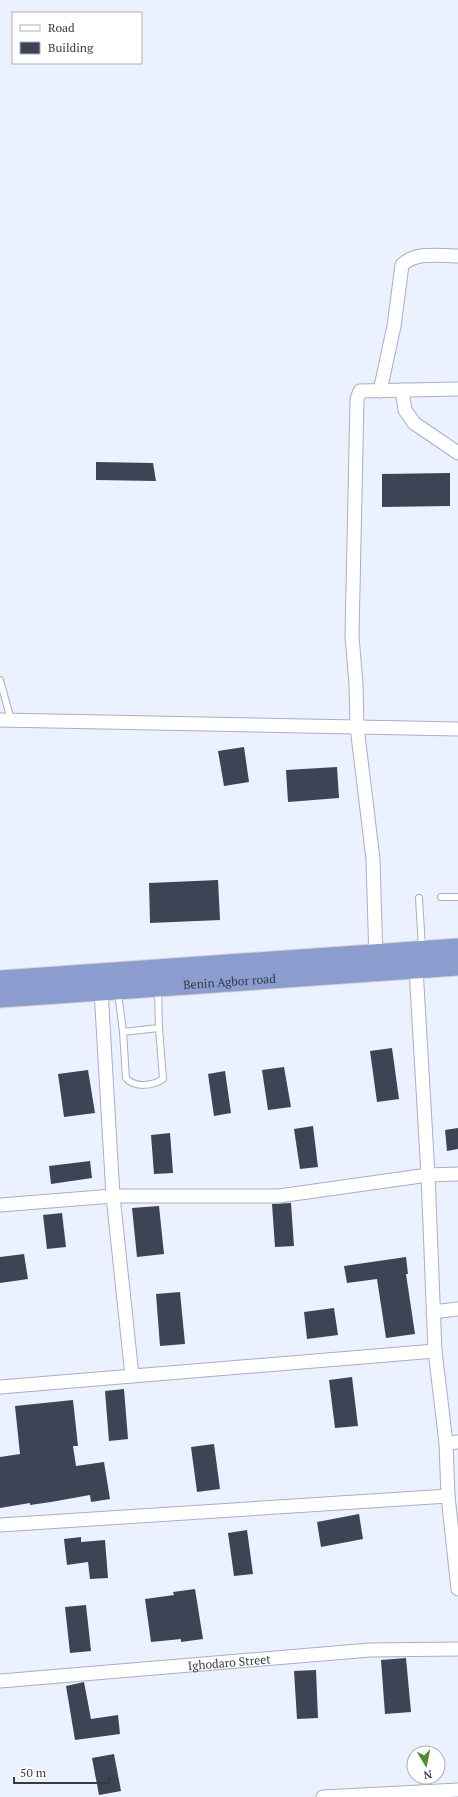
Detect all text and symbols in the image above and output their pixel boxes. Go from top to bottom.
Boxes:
legend [12,12,142,64]
text: Road [48,20,75,35]
text: Building [48,40,94,55]
street label: Benin Agbor road [183,970,277,992]
street label: Ighodaro Street [187,1651,272,1673]
north arrow [406,1745,446,1785]
scale bar [14,1759,109,1785]
text: 50 m [20,1765,47,1780]
text: N [422,1767,433,1783]

